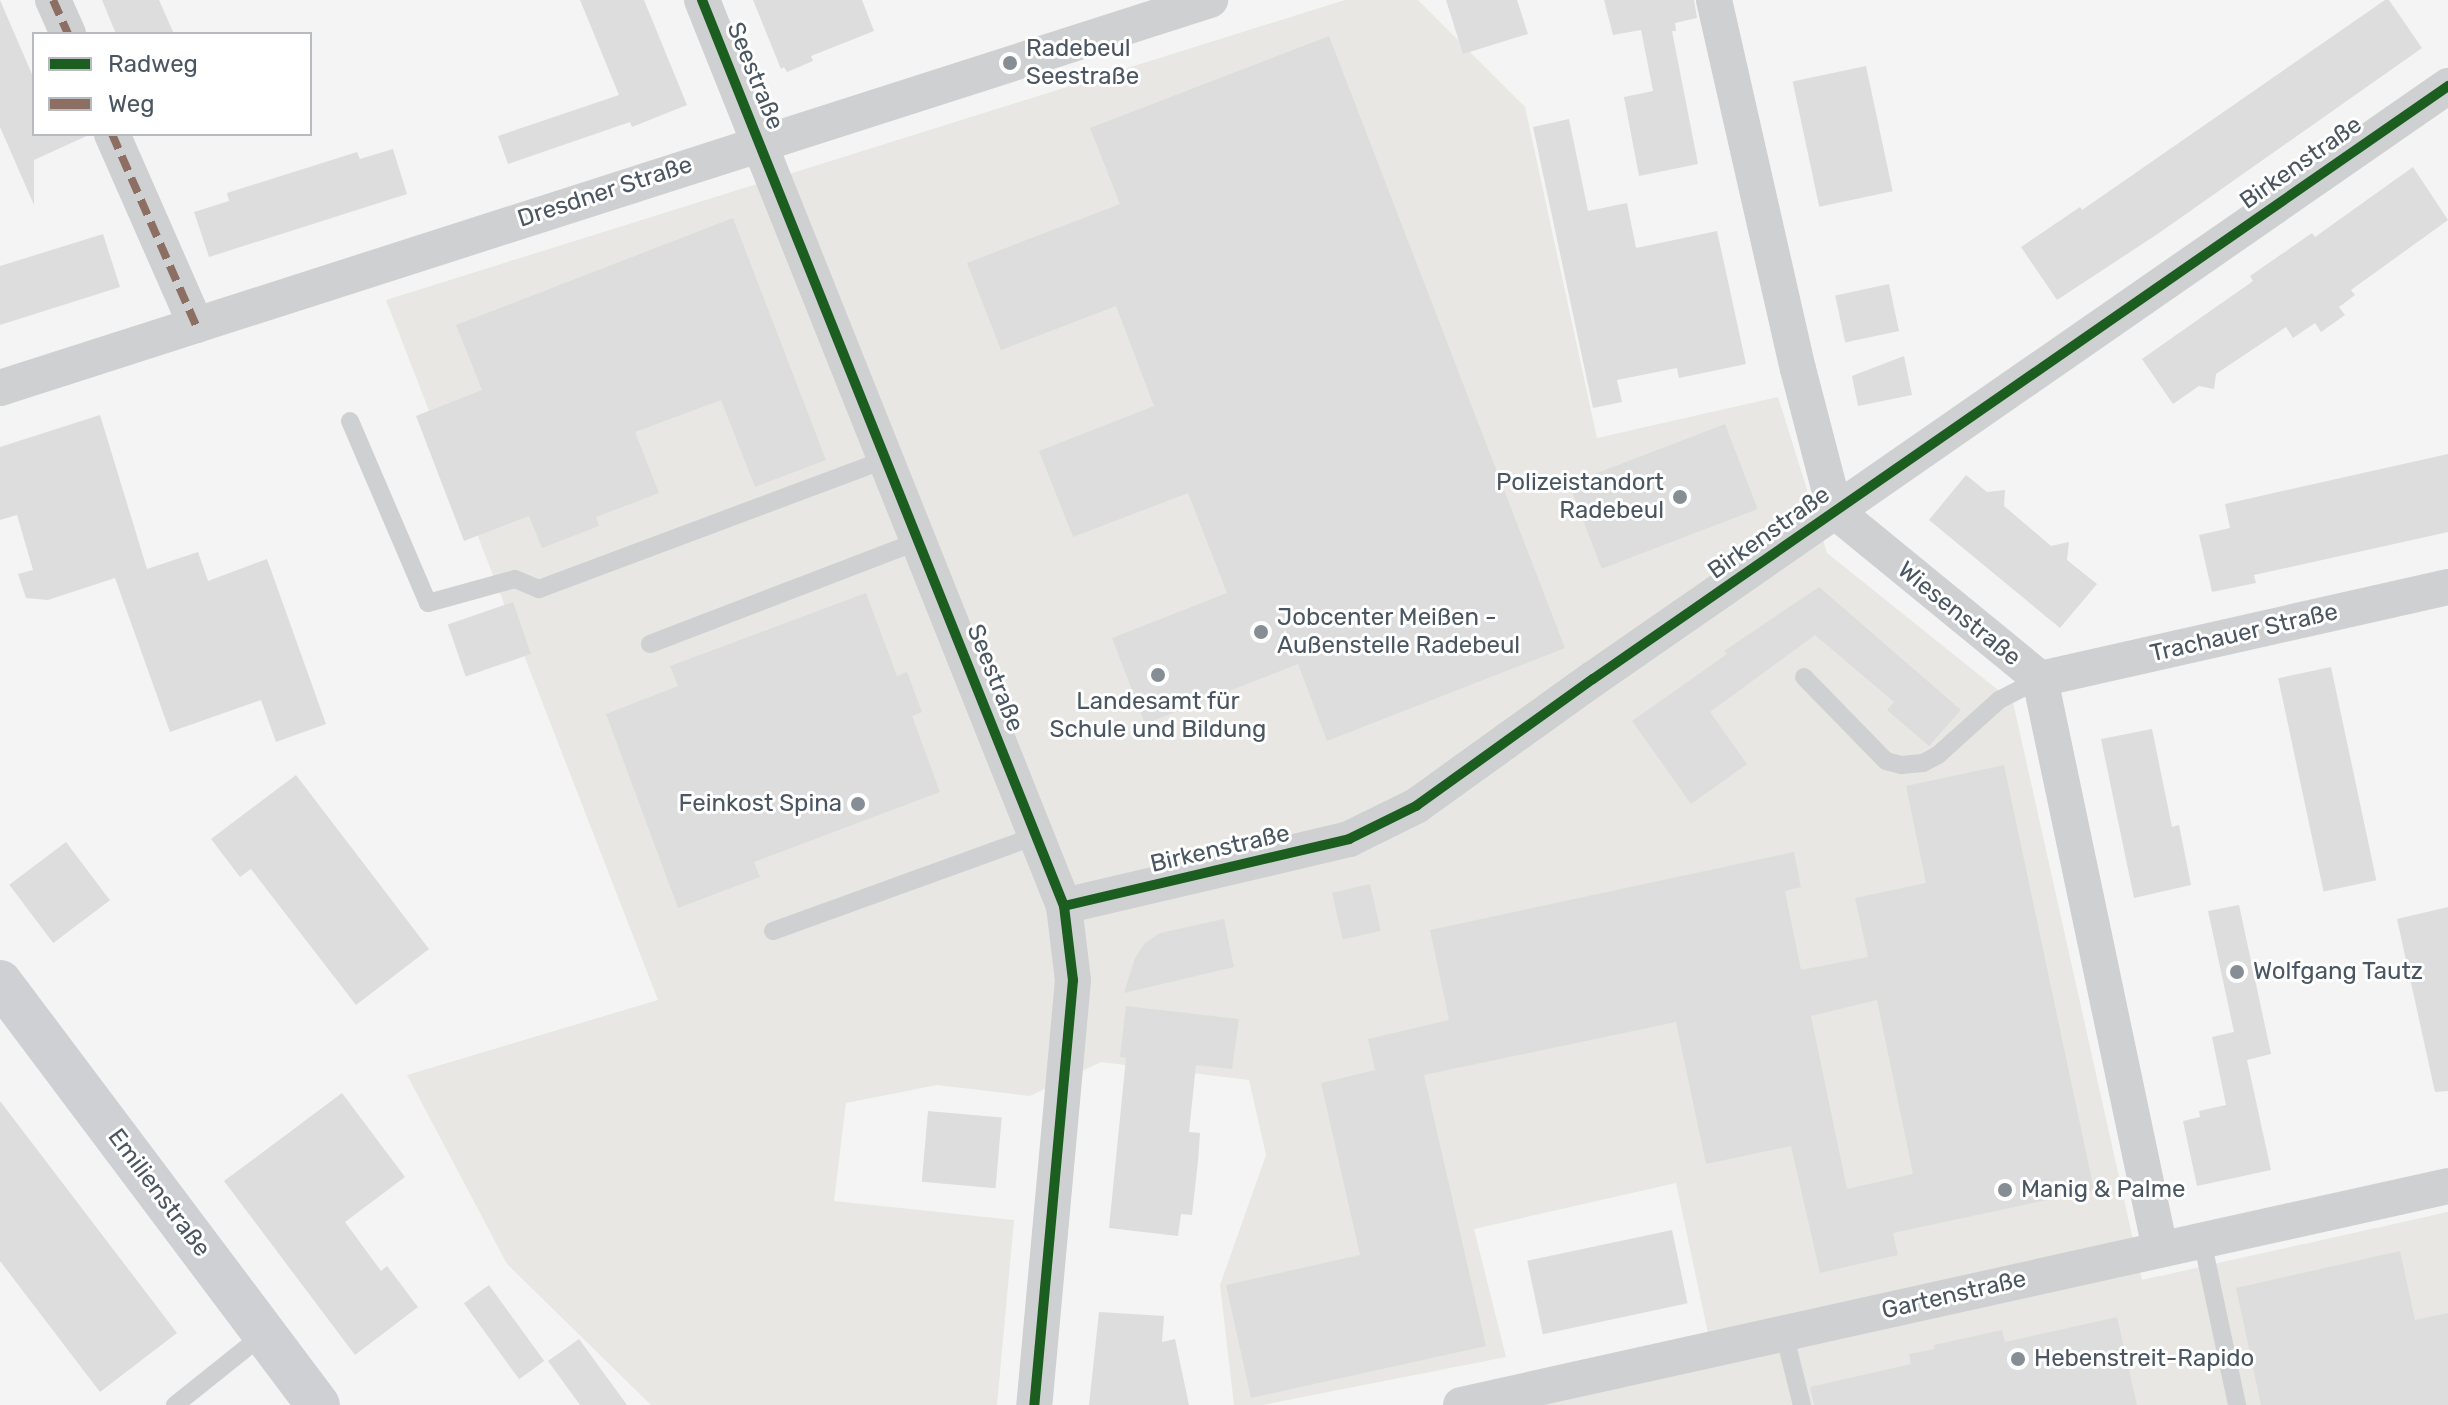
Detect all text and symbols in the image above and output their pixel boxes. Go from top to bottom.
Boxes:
street label: Seestraße [720,18,790,134]
legend [32,32,312,136]
place label: Radebeul Seestraße [1026,35,1139,91]
text: Radweg [108,50,198,78]
marker: Radebeul Seestraße [1001,54,1019,72]
text: Weg [108,90,155,118]
street label: Birkenstraße [2235,110,2367,216]
street label: Dresdner Straße [514,150,696,234]
place label: Polizeistandort Radebeul [1496,469,1664,525]
street label: Birkenstraße [1703,480,1835,586]
marker: Polizeistandort Radebeul [1671,488,1689,506]
street label: Wiesenstraße [1892,556,2026,672]
street label: Trachauer Straße [2147,597,2341,669]
place label: Jobcenter Meißen - Außenstelle Radebeul [1277,604,1520,660]
street label: Seestraße [960,620,1030,736]
marker: Jobcenter Meißen - Außenstelle Radebeul [1252,623,1270,641]
marker: Landesamt für Schule und Bildung [1149,666,1167,684]
place label: Landesamt für Schule und Bildung [1050,688,1266,744]
place label: Feinkost Spina [679,790,842,818]
marker: Feinkost Spina [849,795,867,813]
street label: Birkenstraße [1148,819,1292,879]
place label: Wolfgang Tautz [2253,958,2424,986]
marker: Wolfgang Tautz [2228,963,2246,981]
street label: Emilienstraße [102,1123,216,1263]
place label: Manig & Palme [2021,1176,2185,1204]
marker: Manig & Palme [1996,1181,2014,1199]
street label: Gartenstraße [1879,1264,2029,1326]
place label: Hebenstreit-Rapido [2034,1345,2254,1373]
marker: Hebenstreit-Rapido [2009,1350,2027,1368]

